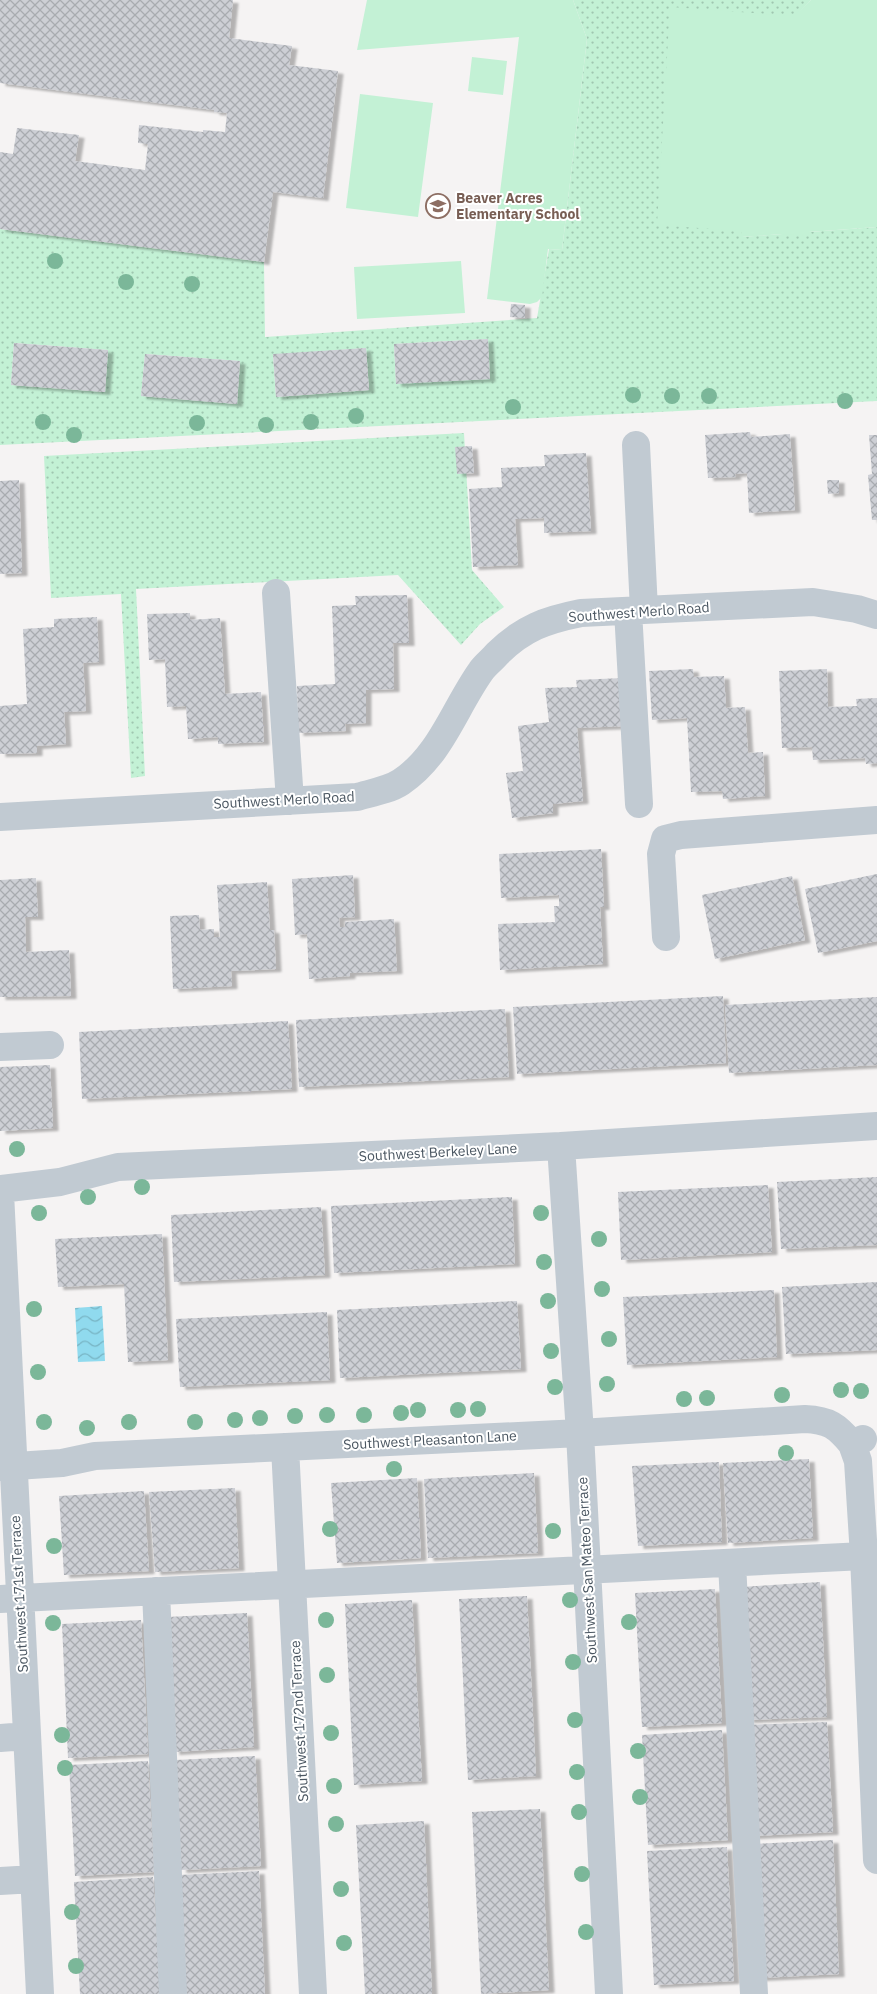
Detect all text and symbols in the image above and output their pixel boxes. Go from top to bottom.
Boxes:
place label: Beaver Acres Elementary School [456,189,580,223]
school or university icon: Beaver Acres Elementary School [425,193,451,219]
street label: Southwest Merlo Road [568,598,710,626]
street label: Southwest Merlo Road [213,787,355,813]
street label: Southwest Berkeley Lane [358,1139,518,1165]
street label: Southwest Pleasanton Lane [343,1426,518,1454]
street label: Southwest San Mateo Terrace [573,1476,601,1664]
street label: Southwest 171st Terrace [6,1515,32,1673]
street label: Southwest 172nd Terrace [286,1639,312,1802]

